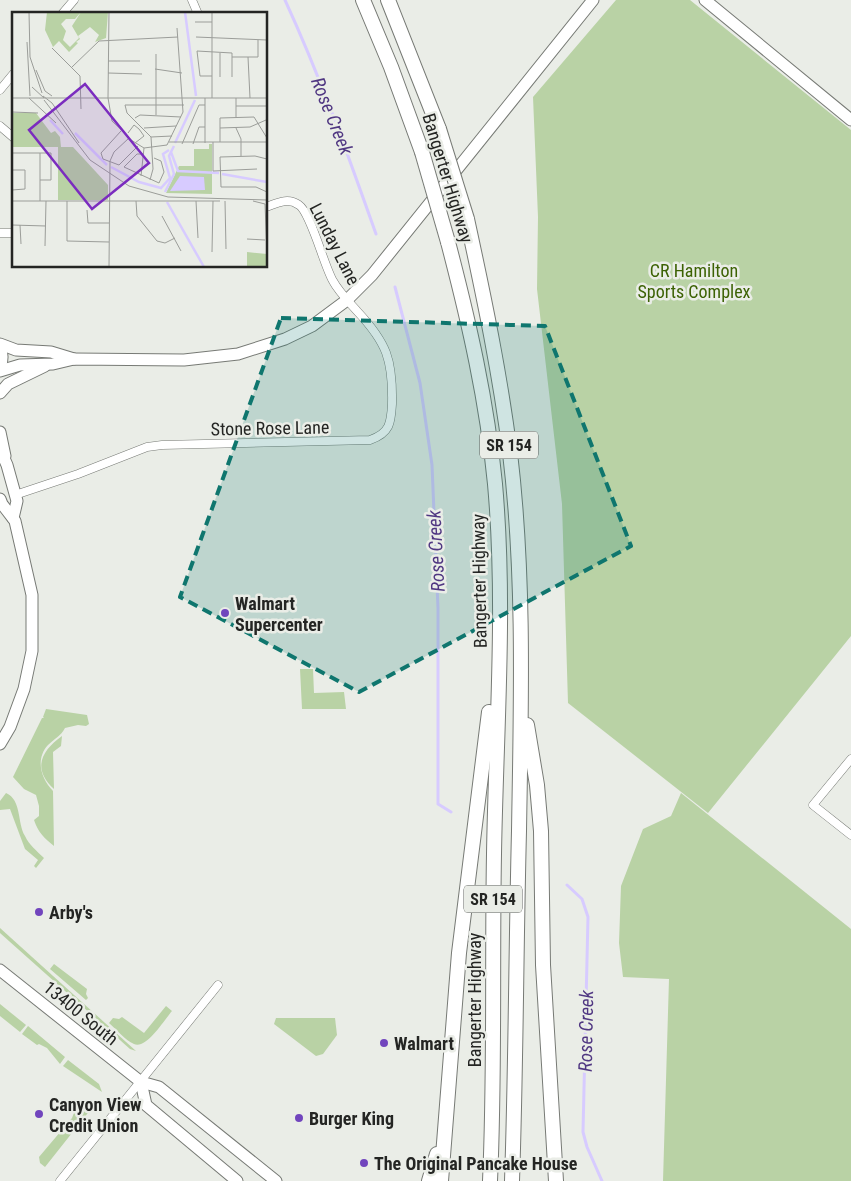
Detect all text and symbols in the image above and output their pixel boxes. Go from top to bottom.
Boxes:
inset map [12,12,268,268]
water label: Rose Creek [306,74,358,159]
street label: Bangerter Highway [418,111,478,246]
street label: Lunday Lane [305,200,365,288]
park label: CR Hamilton Sports Complex [638,260,751,302]
street label: Stone Rose Lane [211,416,329,440]
road number: SR 154 [480,432,538,458]
water label: Rose Creek [422,509,450,592]
street label: Bangerter Highway [467,513,491,648]
place label: Walmart Supercenter [235,593,323,635]
marker: Walmart Supercenter [219,607,231,619]
road number: SR 154 [464,886,522,912]
place label: Arby's [49,902,93,923]
marker: Arby's [33,906,45,918]
street label: Bangerter Highway [464,932,485,1067]
street label: 13400 South [40,977,122,1049]
water label: Rose Creek [574,989,598,1072]
place label: Walmart [394,1033,454,1054]
marker: Walmart [378,1037,390,1049]
place label: Canyon View Credit Union [49,1094,142,1136]
marker: Canyon View Credit Union [33,1108,45,1120]
place label: Burger King [309,1108,394,1129]
marker: Burger King [293,1112,305,1124]
place label: The Original Pancake House [374,1153,578,1174]
marker: The Original Pancake House [358,1157,370,1169]

